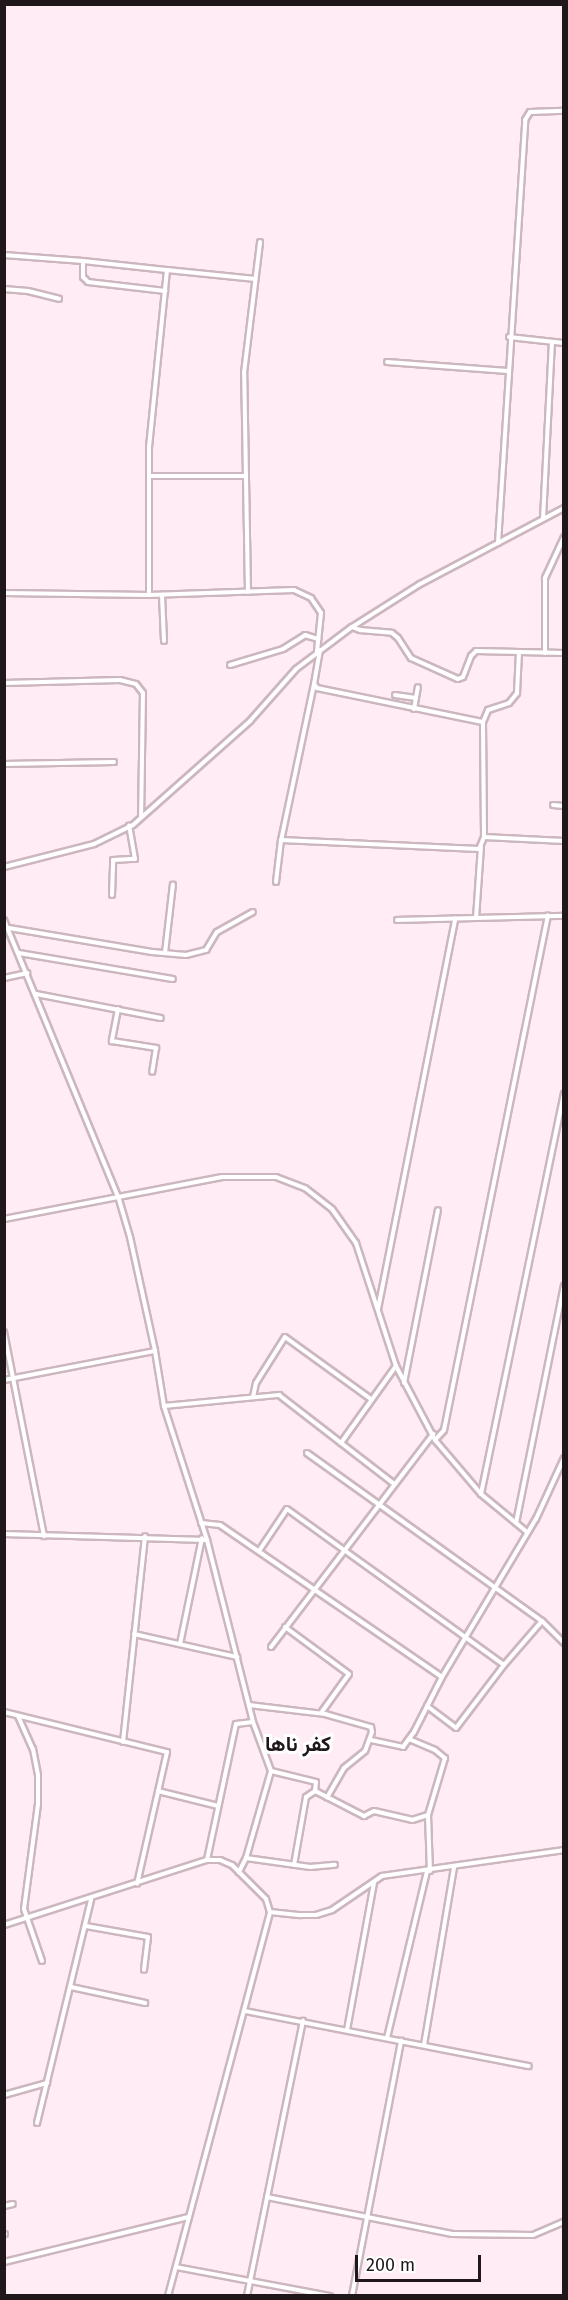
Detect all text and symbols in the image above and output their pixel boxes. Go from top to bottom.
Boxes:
district label: كفر ناها [265,1731,331,1757]
scale bar [358,2243,484,2281]
text: 200 m [366,2254,415,2276]

